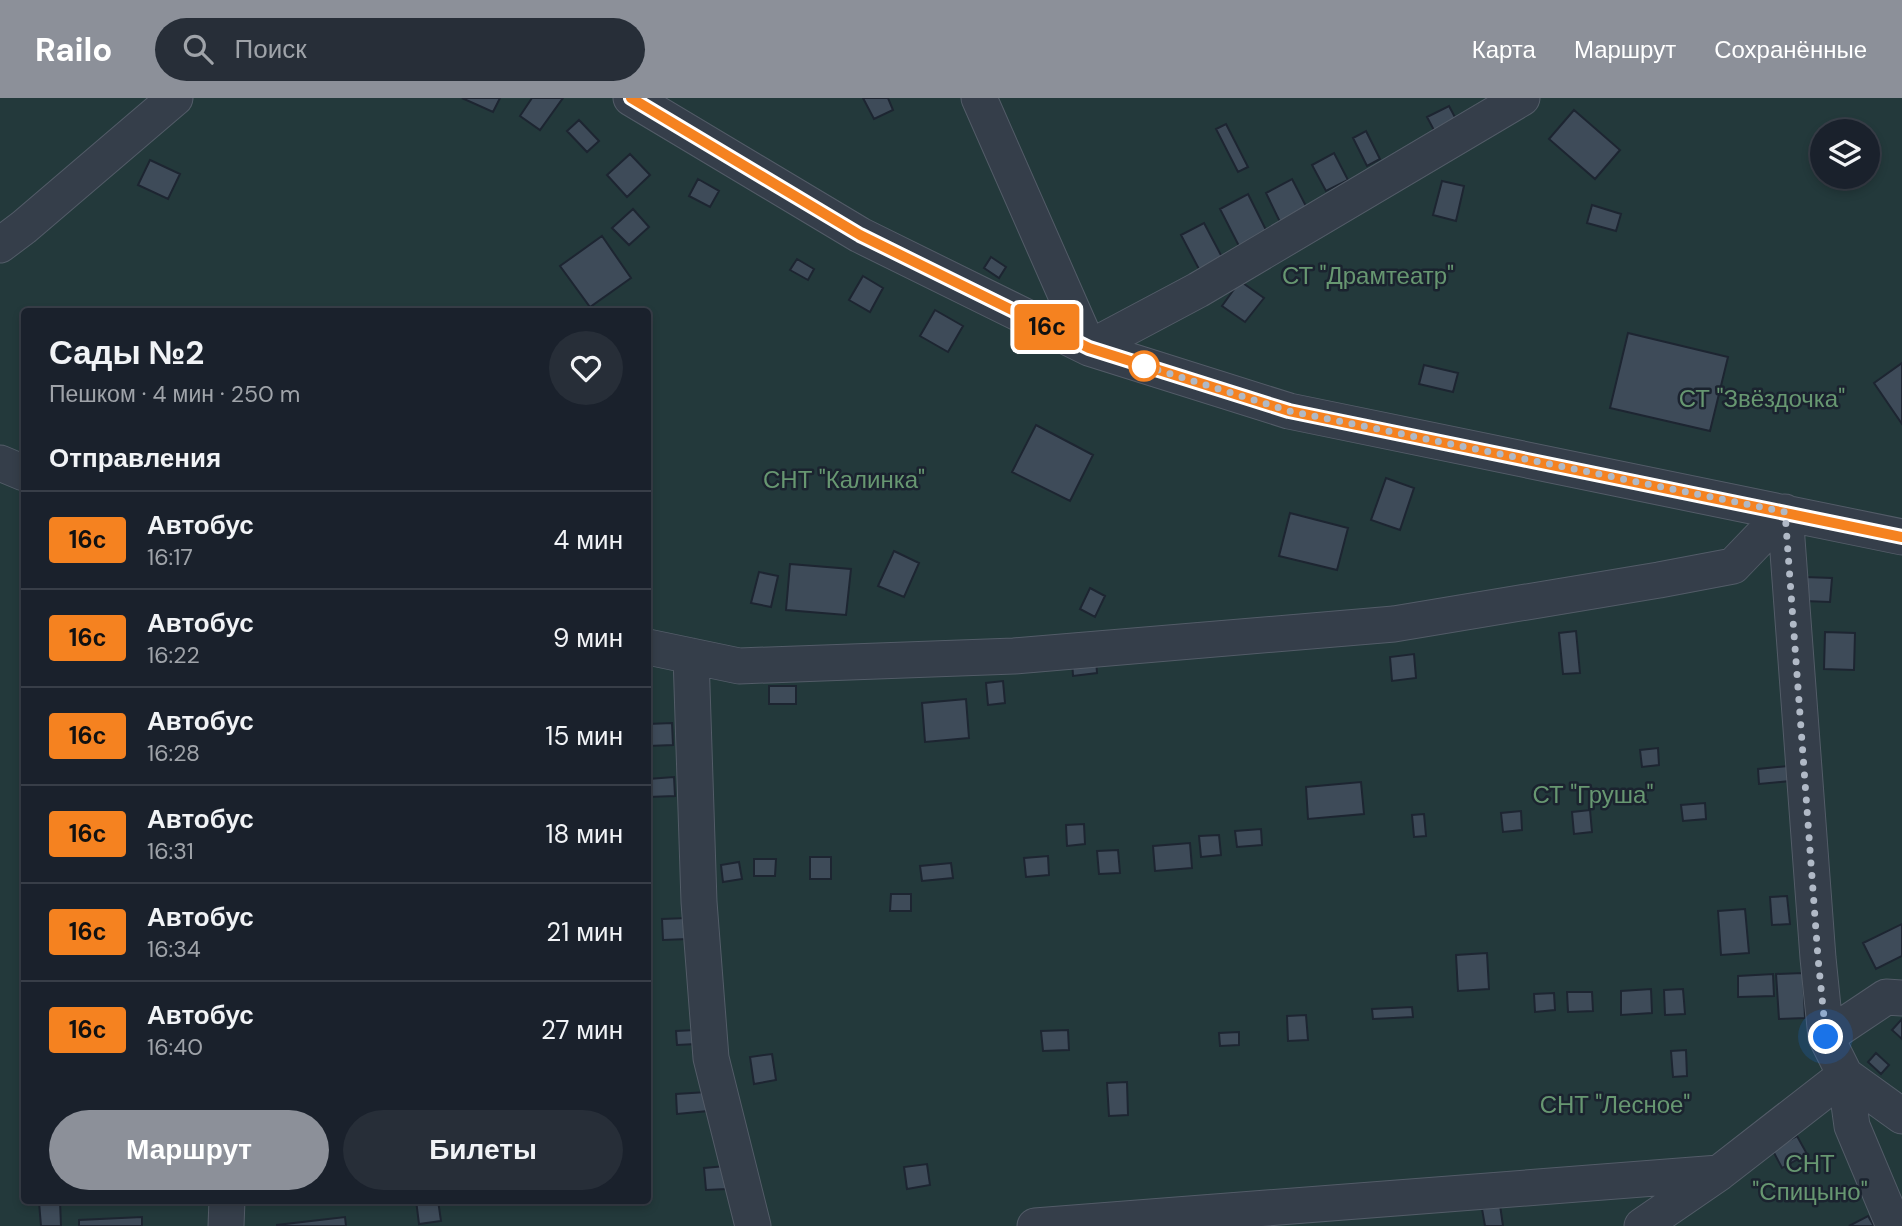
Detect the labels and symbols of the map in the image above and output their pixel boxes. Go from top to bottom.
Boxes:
park label: СТ "Драмтеатр" [1282,260,1454,291]
line badge: 16с [1007,304,1087,350]
unlabelled marker [1129,351,1159,381]
park label: СТ "Звёздочка" [1679,383,1845,414]
park label: СНТ "Калинка" [763,464,925,495]
park label: СТ "Груша" [1533,779,1653,810]
your location [1808,1019,1843,1054]
park label: СНТ "Лесное" [1540,1089,1690,1120]
park label: СНТ "Спицыно" [1752,1148,1868,1207]

